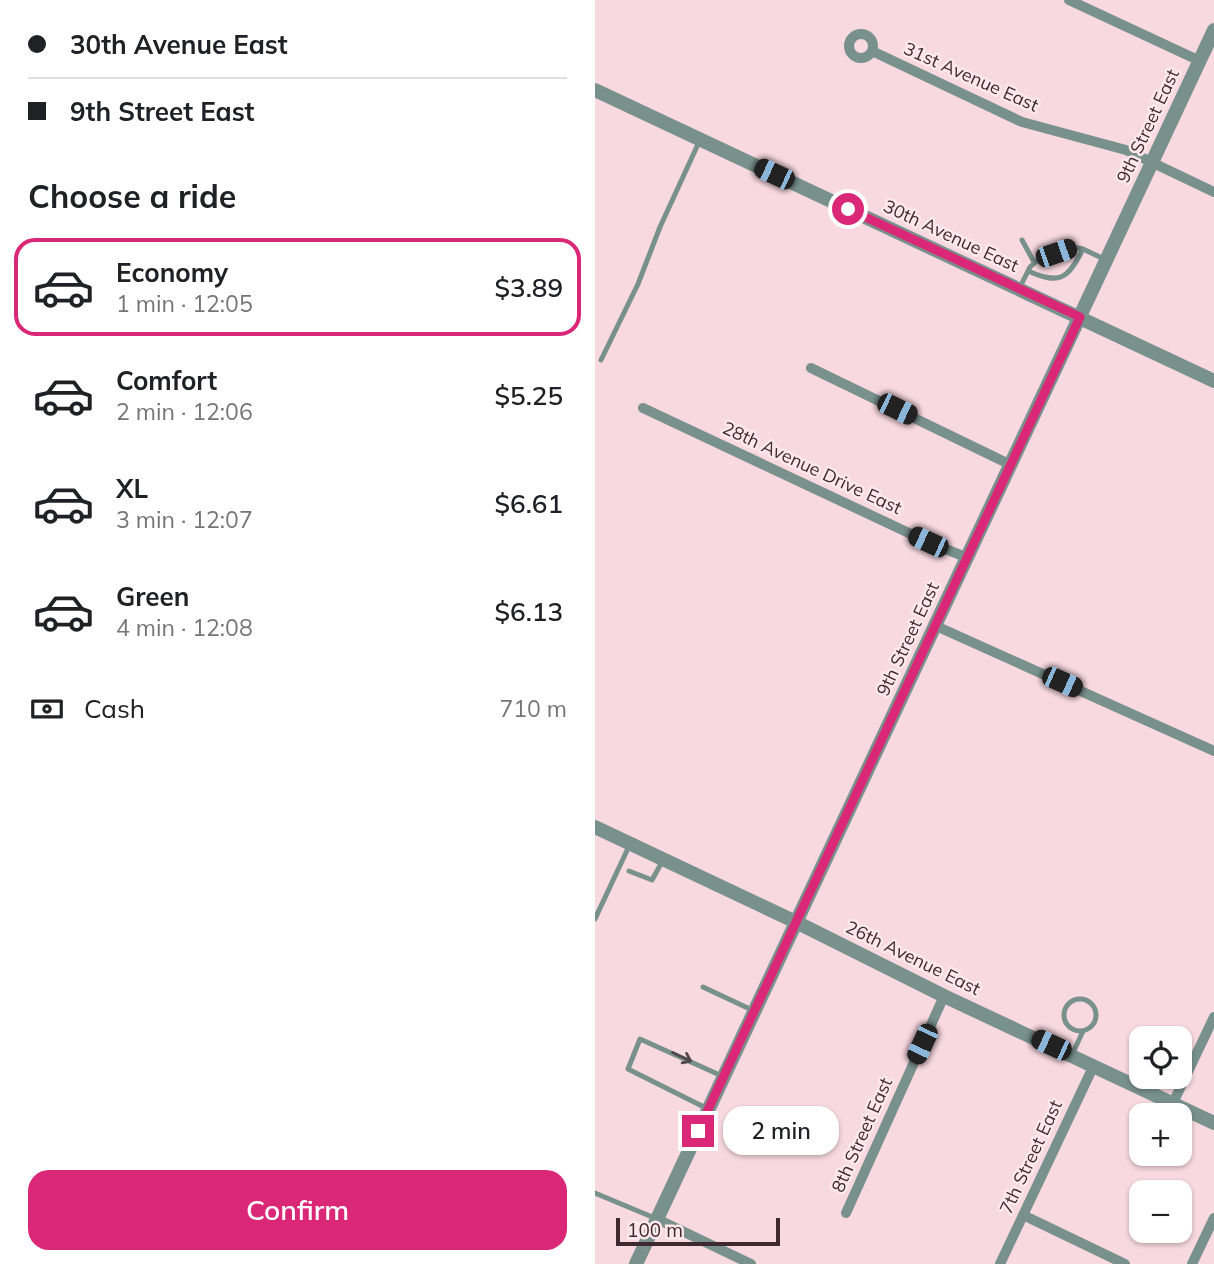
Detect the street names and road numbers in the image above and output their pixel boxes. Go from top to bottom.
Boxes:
street label: 31st Avenue East [900,37,1042,117]
street label: 9th Street East [1111,65,1184,186]
street label: 30th Avenue East [880,194,1023,277]
street label: 28th Avenue Drive East [719,416,905,519]
street label: 9th Street East [871,578,944,699]
street label: 26th Avenue East [842,915,984,1000]
street label: 8th Street East [826,1074,897,1196]
street label: 7th Street East [994,1096,1067,1217]

